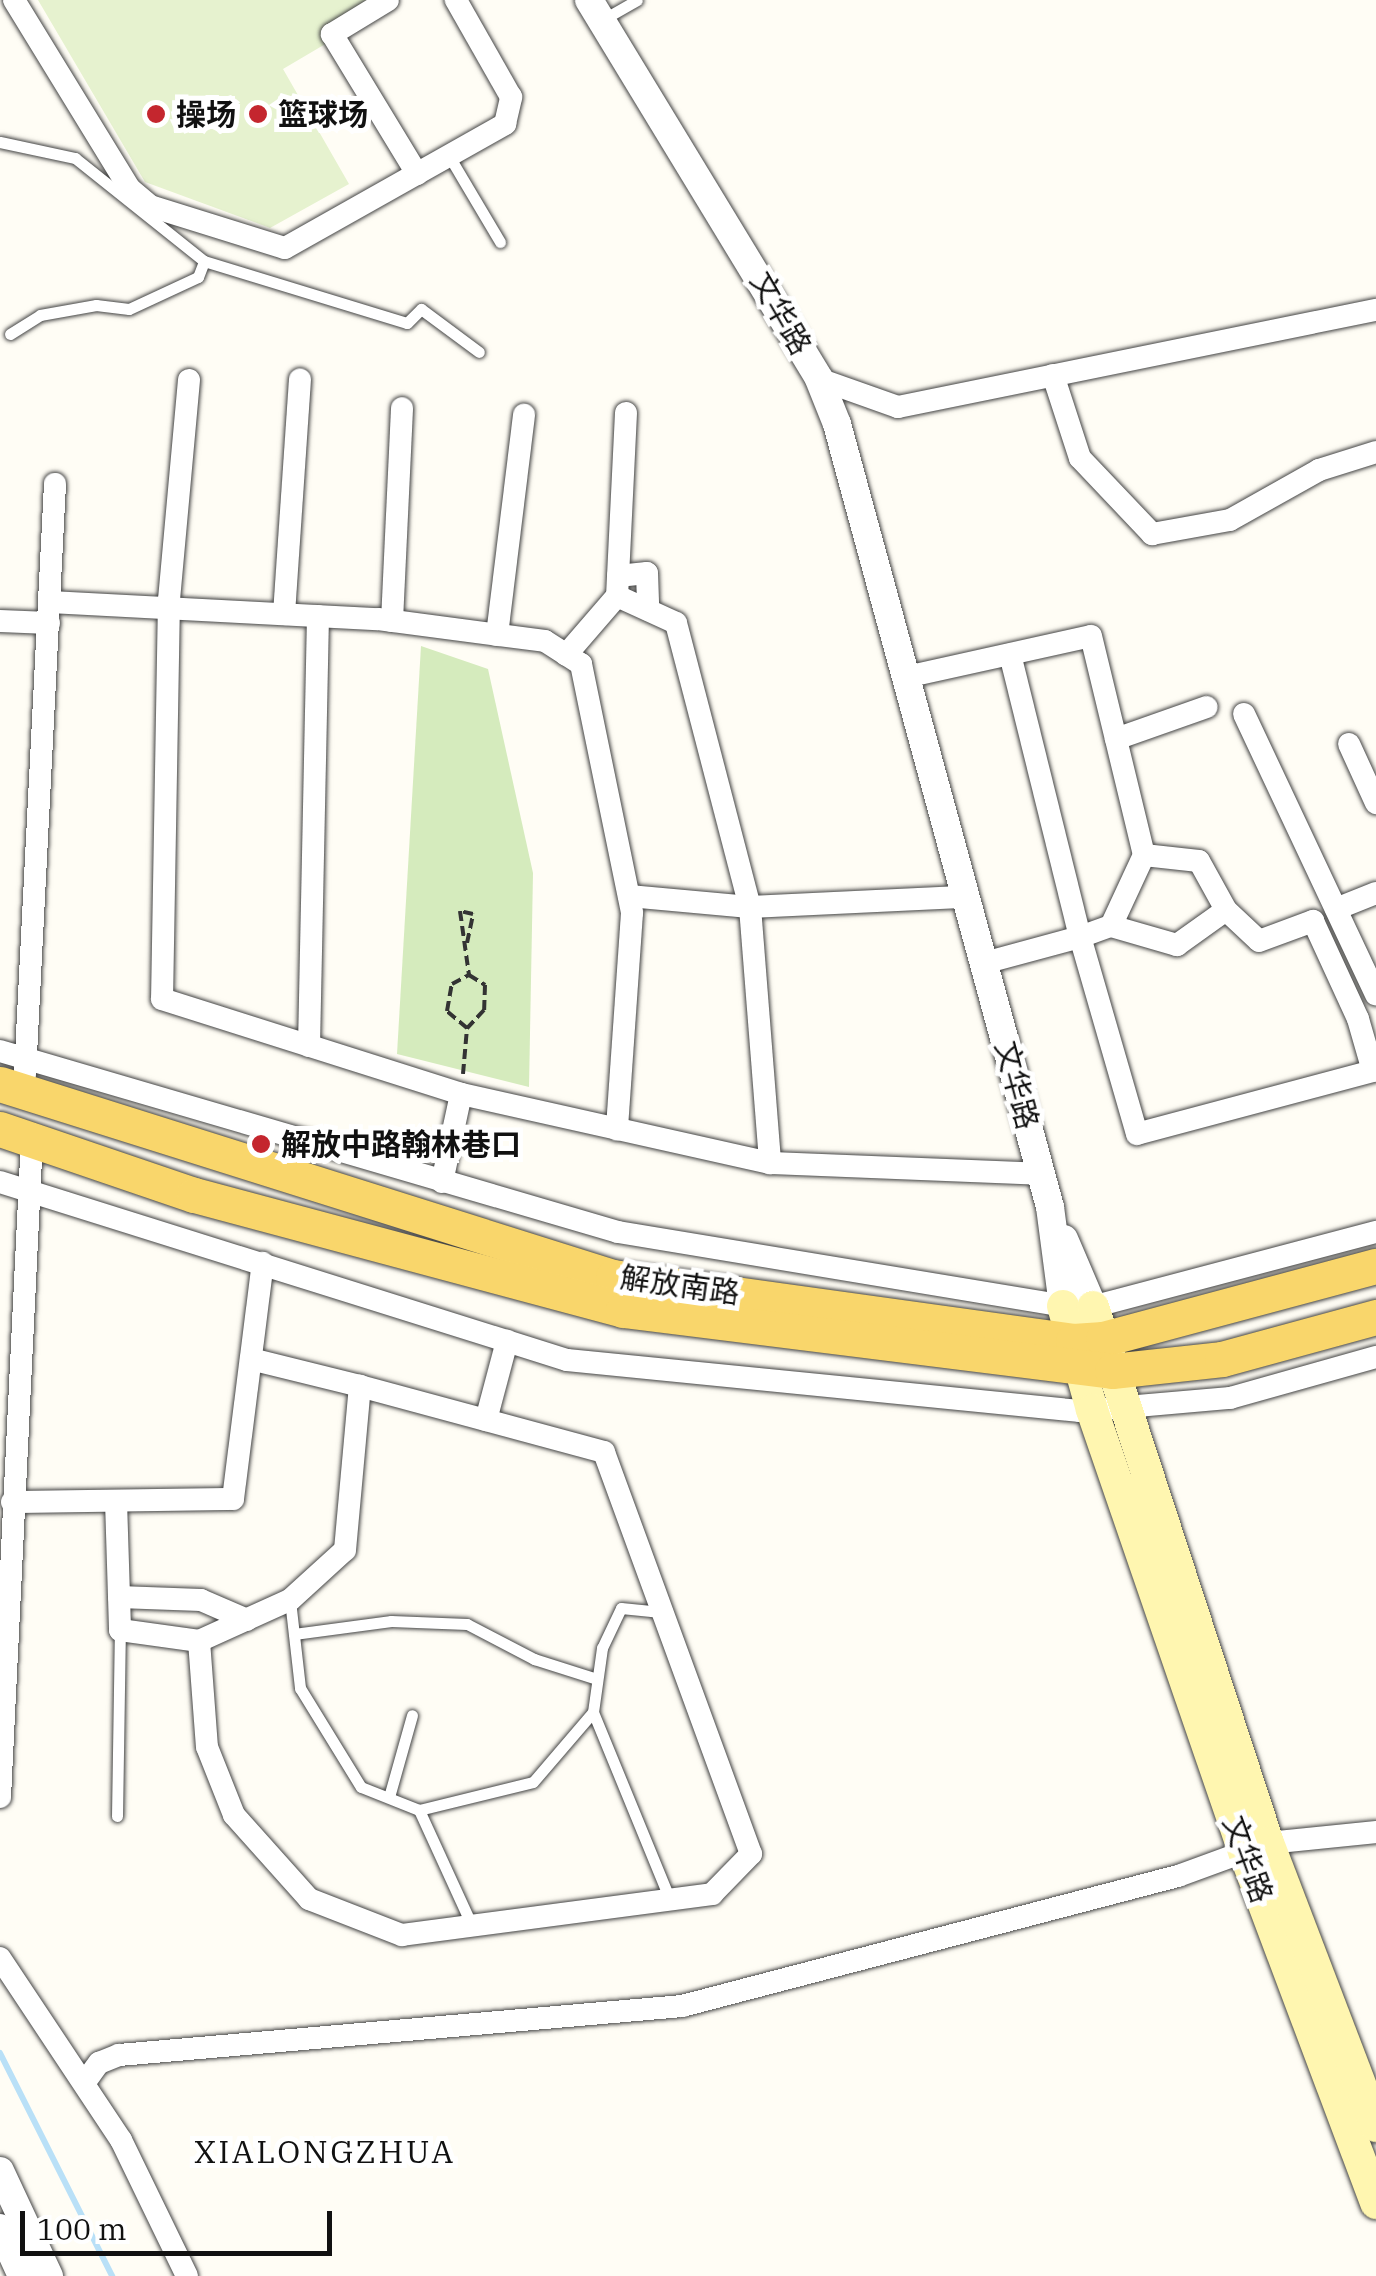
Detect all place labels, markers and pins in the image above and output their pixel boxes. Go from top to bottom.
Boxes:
place label: 操场 [176,96,236,132]
place label: 篮球场 [278,96,368,132]
marker: 操场 [145,103,167,125]
marker: 篮球场 [247,103,269,125]
place label: 解放中路翰林巷口 [281,1126,521,1162]
marker: 解放中路翰林巷口 [250,1133,272,1155]

